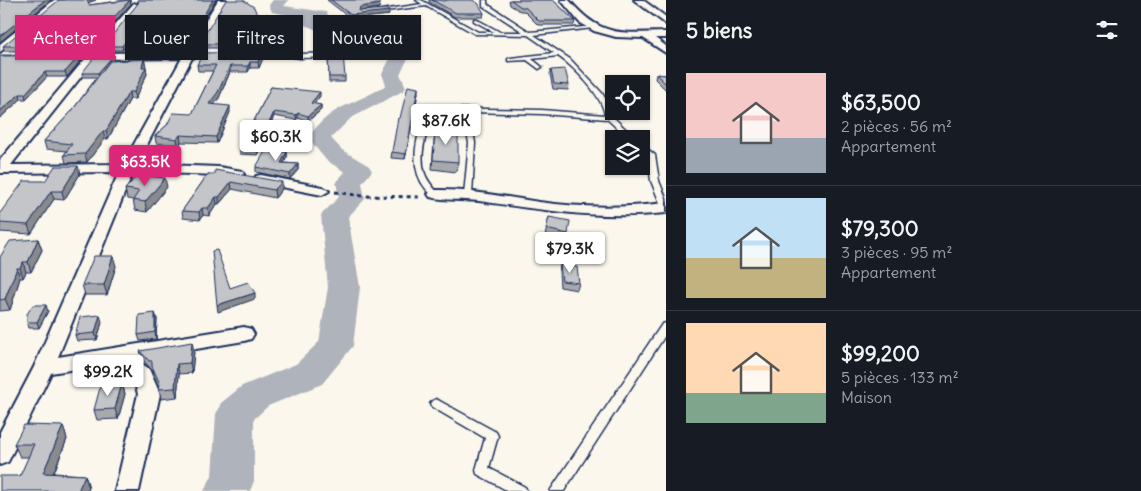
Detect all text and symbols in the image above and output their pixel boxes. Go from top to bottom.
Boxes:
chip: Acheter [15,15,115,60]
chip: Louer [125,15,208,60]
chip: Filtres [218,15,303,60]
chip: Nouveau [313,15,421,60]
icon: filters [1093,16,1121,44]
text: 5 biens [686,17,752,44]
map controls [605,75,650,175]
button: locate [605,75,650,120]
text: $63,500 [841,89,921,116]
icon: home [726,93,786,153]
pin: $87.6K [405,104,487,146]
text: $87.6K [422,110,470,130]
text: 2 pièces · 56 m² [841,116,952,136]
pin: $60.3K [235,120,317,162]
text: $60.3K [251,126,301,146]
button: layers [605,130,650,175]
text: Appartement [841,136,936,156]
pin: $63.5K [104,144,186,187]
text: $63.5K [120,151,170,171]
text: $79,300 [841,215,919,242]
icon: home [726,218,786,278]
pin: $79.3K [529,232,611,274]
text: $79.3K [546,238,594,258]
text: 3 pièces · 95 m² [841,242,952,262]
text: Appartement [841,262,936,282]
text: $99,200 [841,340,920,367]
icon: home [726,343,786,403]
pin: $99.2K [67,354,149,397]
text: $99.2K [84,361,132,381]
text: 5 pièces · 133 m² [841,367,959,387]
text: Maison [841,387,892,407]

